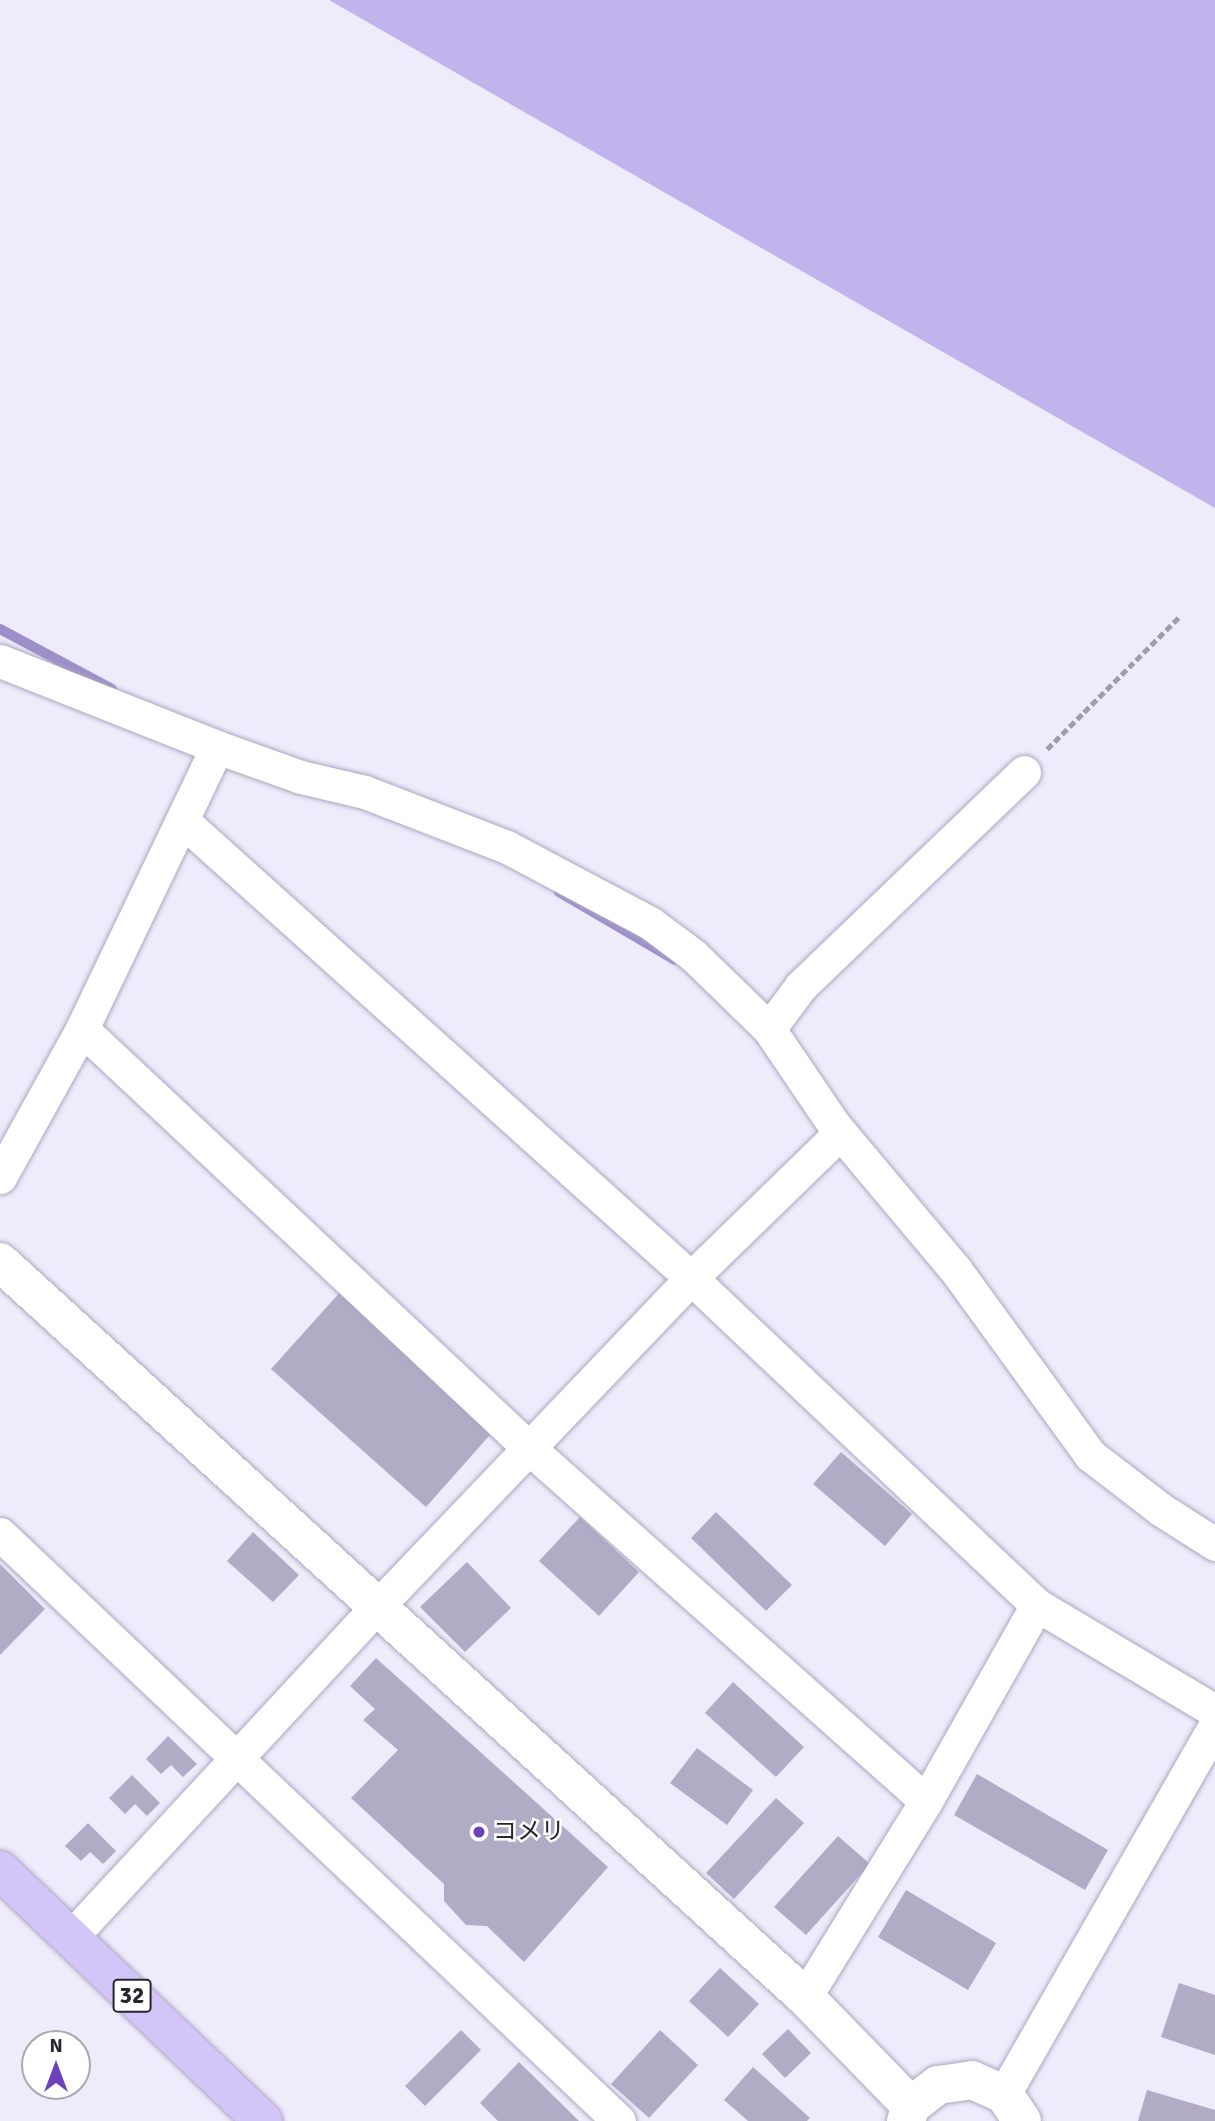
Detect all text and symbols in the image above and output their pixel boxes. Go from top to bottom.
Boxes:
place label: コメリ [493,1818,565,1846]
marker: コメリ [471,1824,487,1840]
road number: 32 [111,1977,153,2016]
north arrow [21,2030,91,2100]
text: N [49,2034,63,2058]

